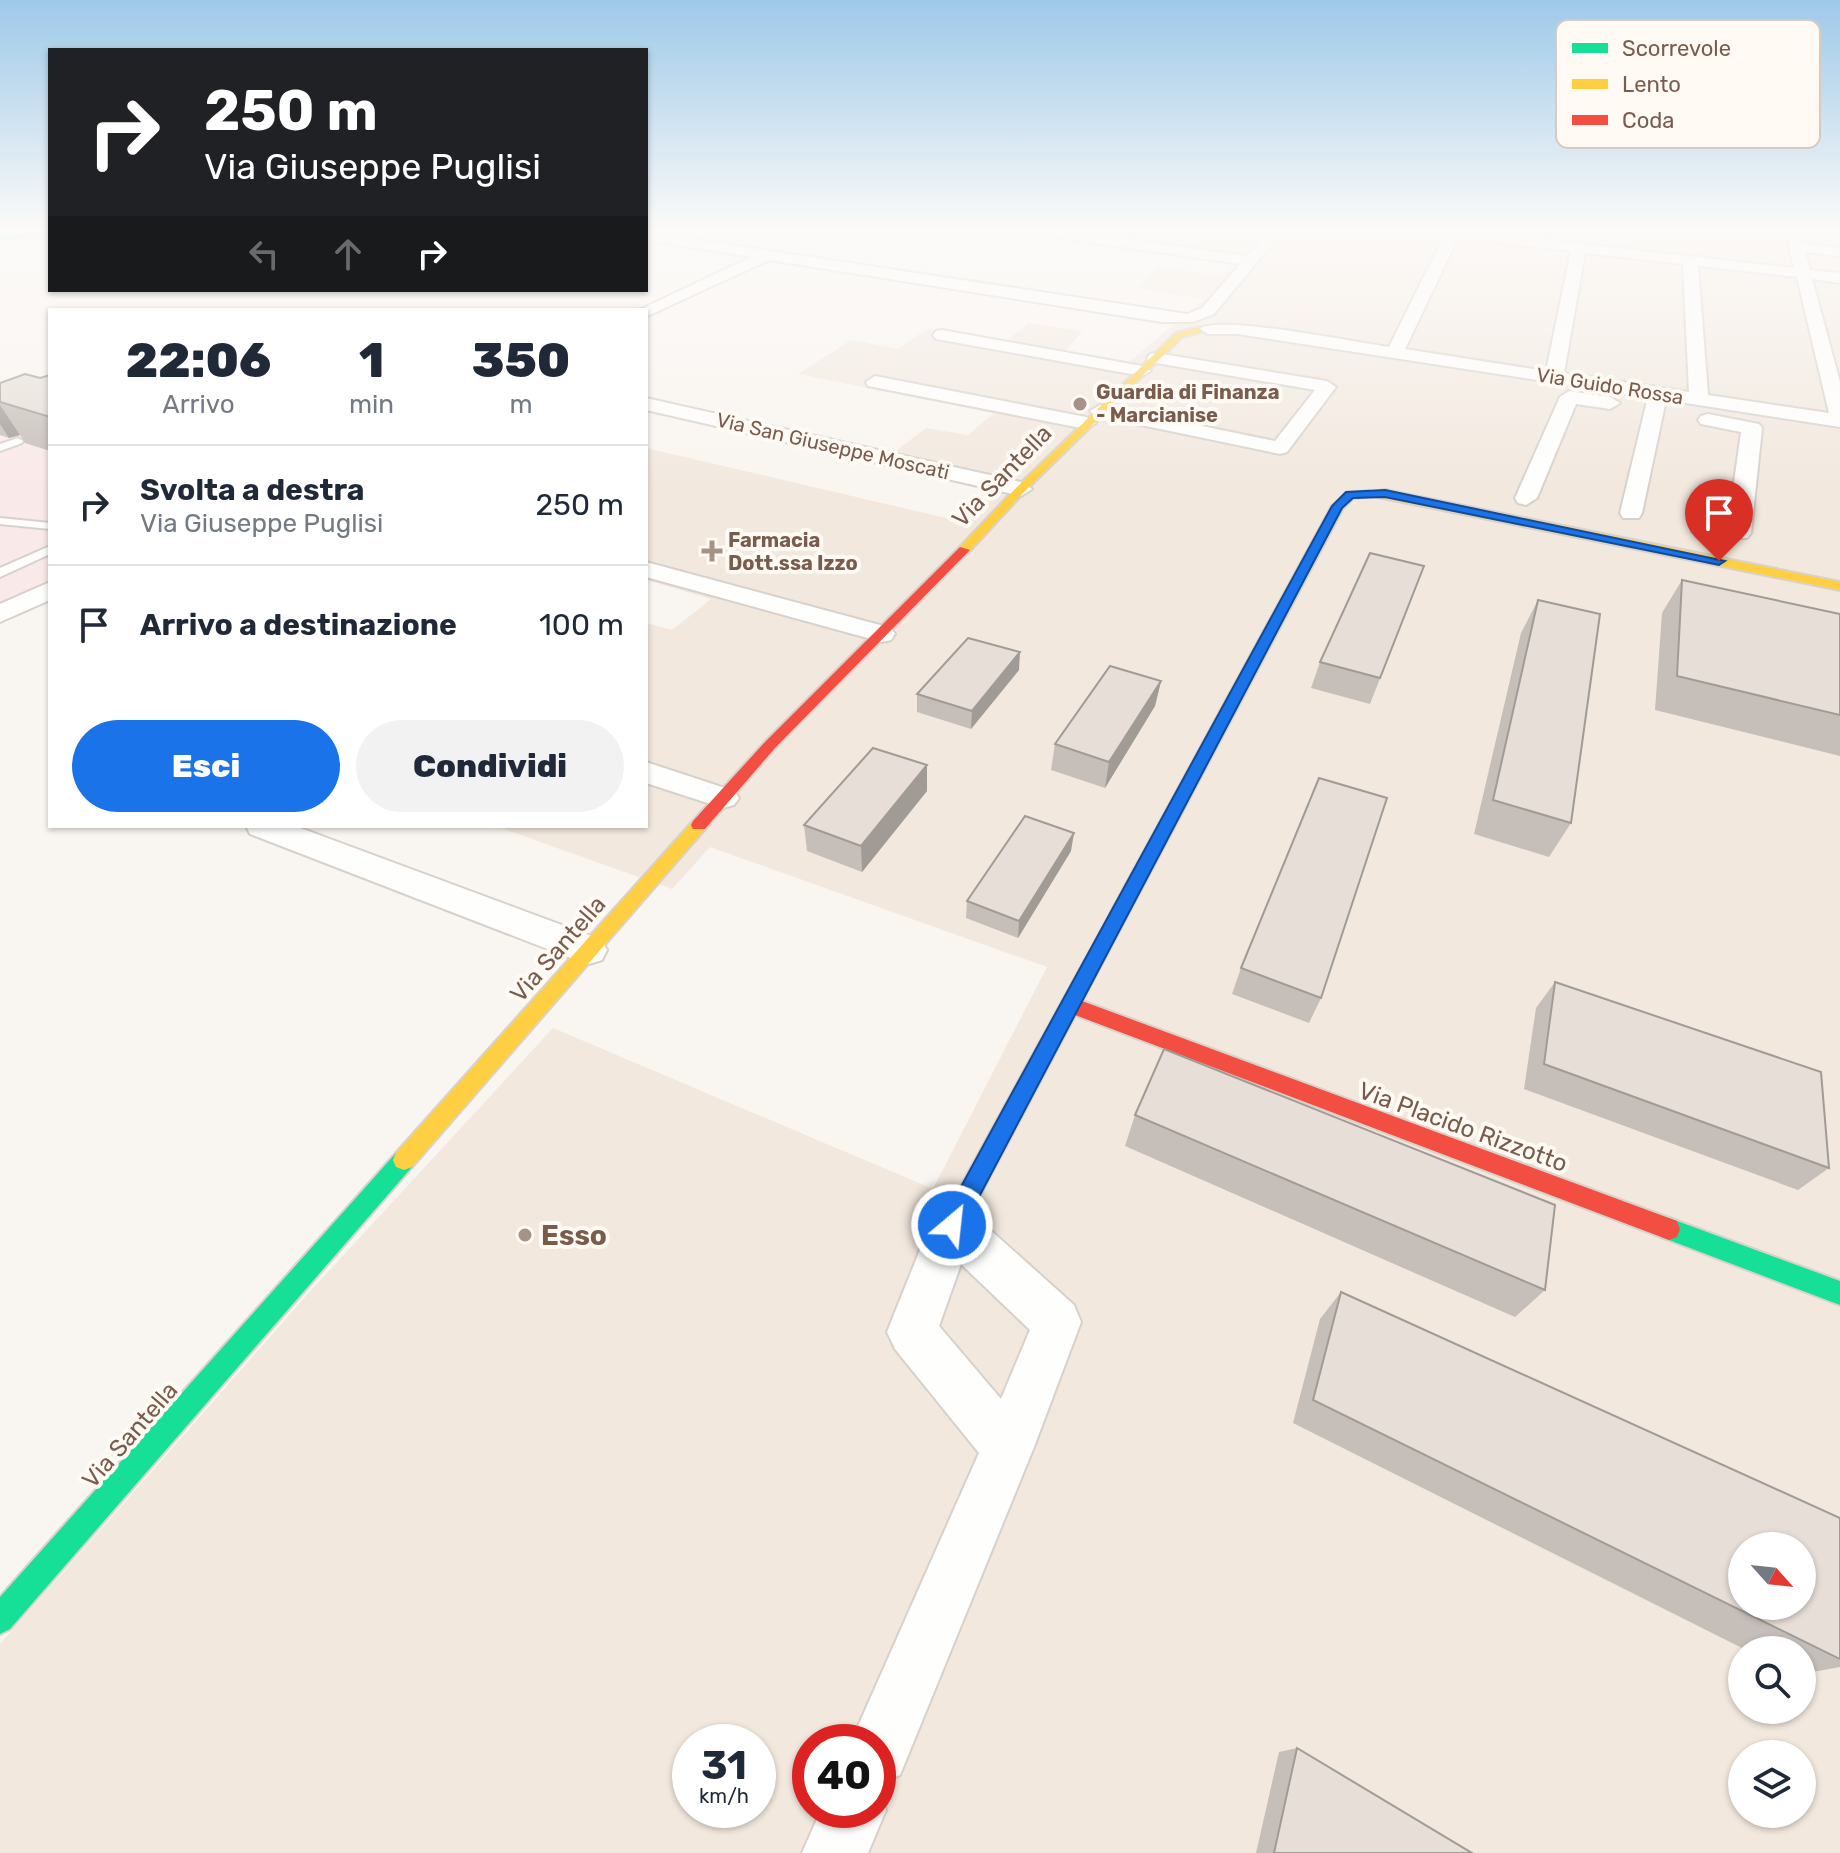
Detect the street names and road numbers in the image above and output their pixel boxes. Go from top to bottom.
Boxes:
street label: Via Guido Rossa [1535,363,1685,409]
street label: Via San Giuseppe Moscati [714,407,952,485]
street label: Via Santella [946,419,1058,533]
street label: Via Santella [505,890,611,1008]
street label: Via Placido Rizzotto [1355,1076,1571,1178]
street label: Via Santella [77,1376,183,1494]

